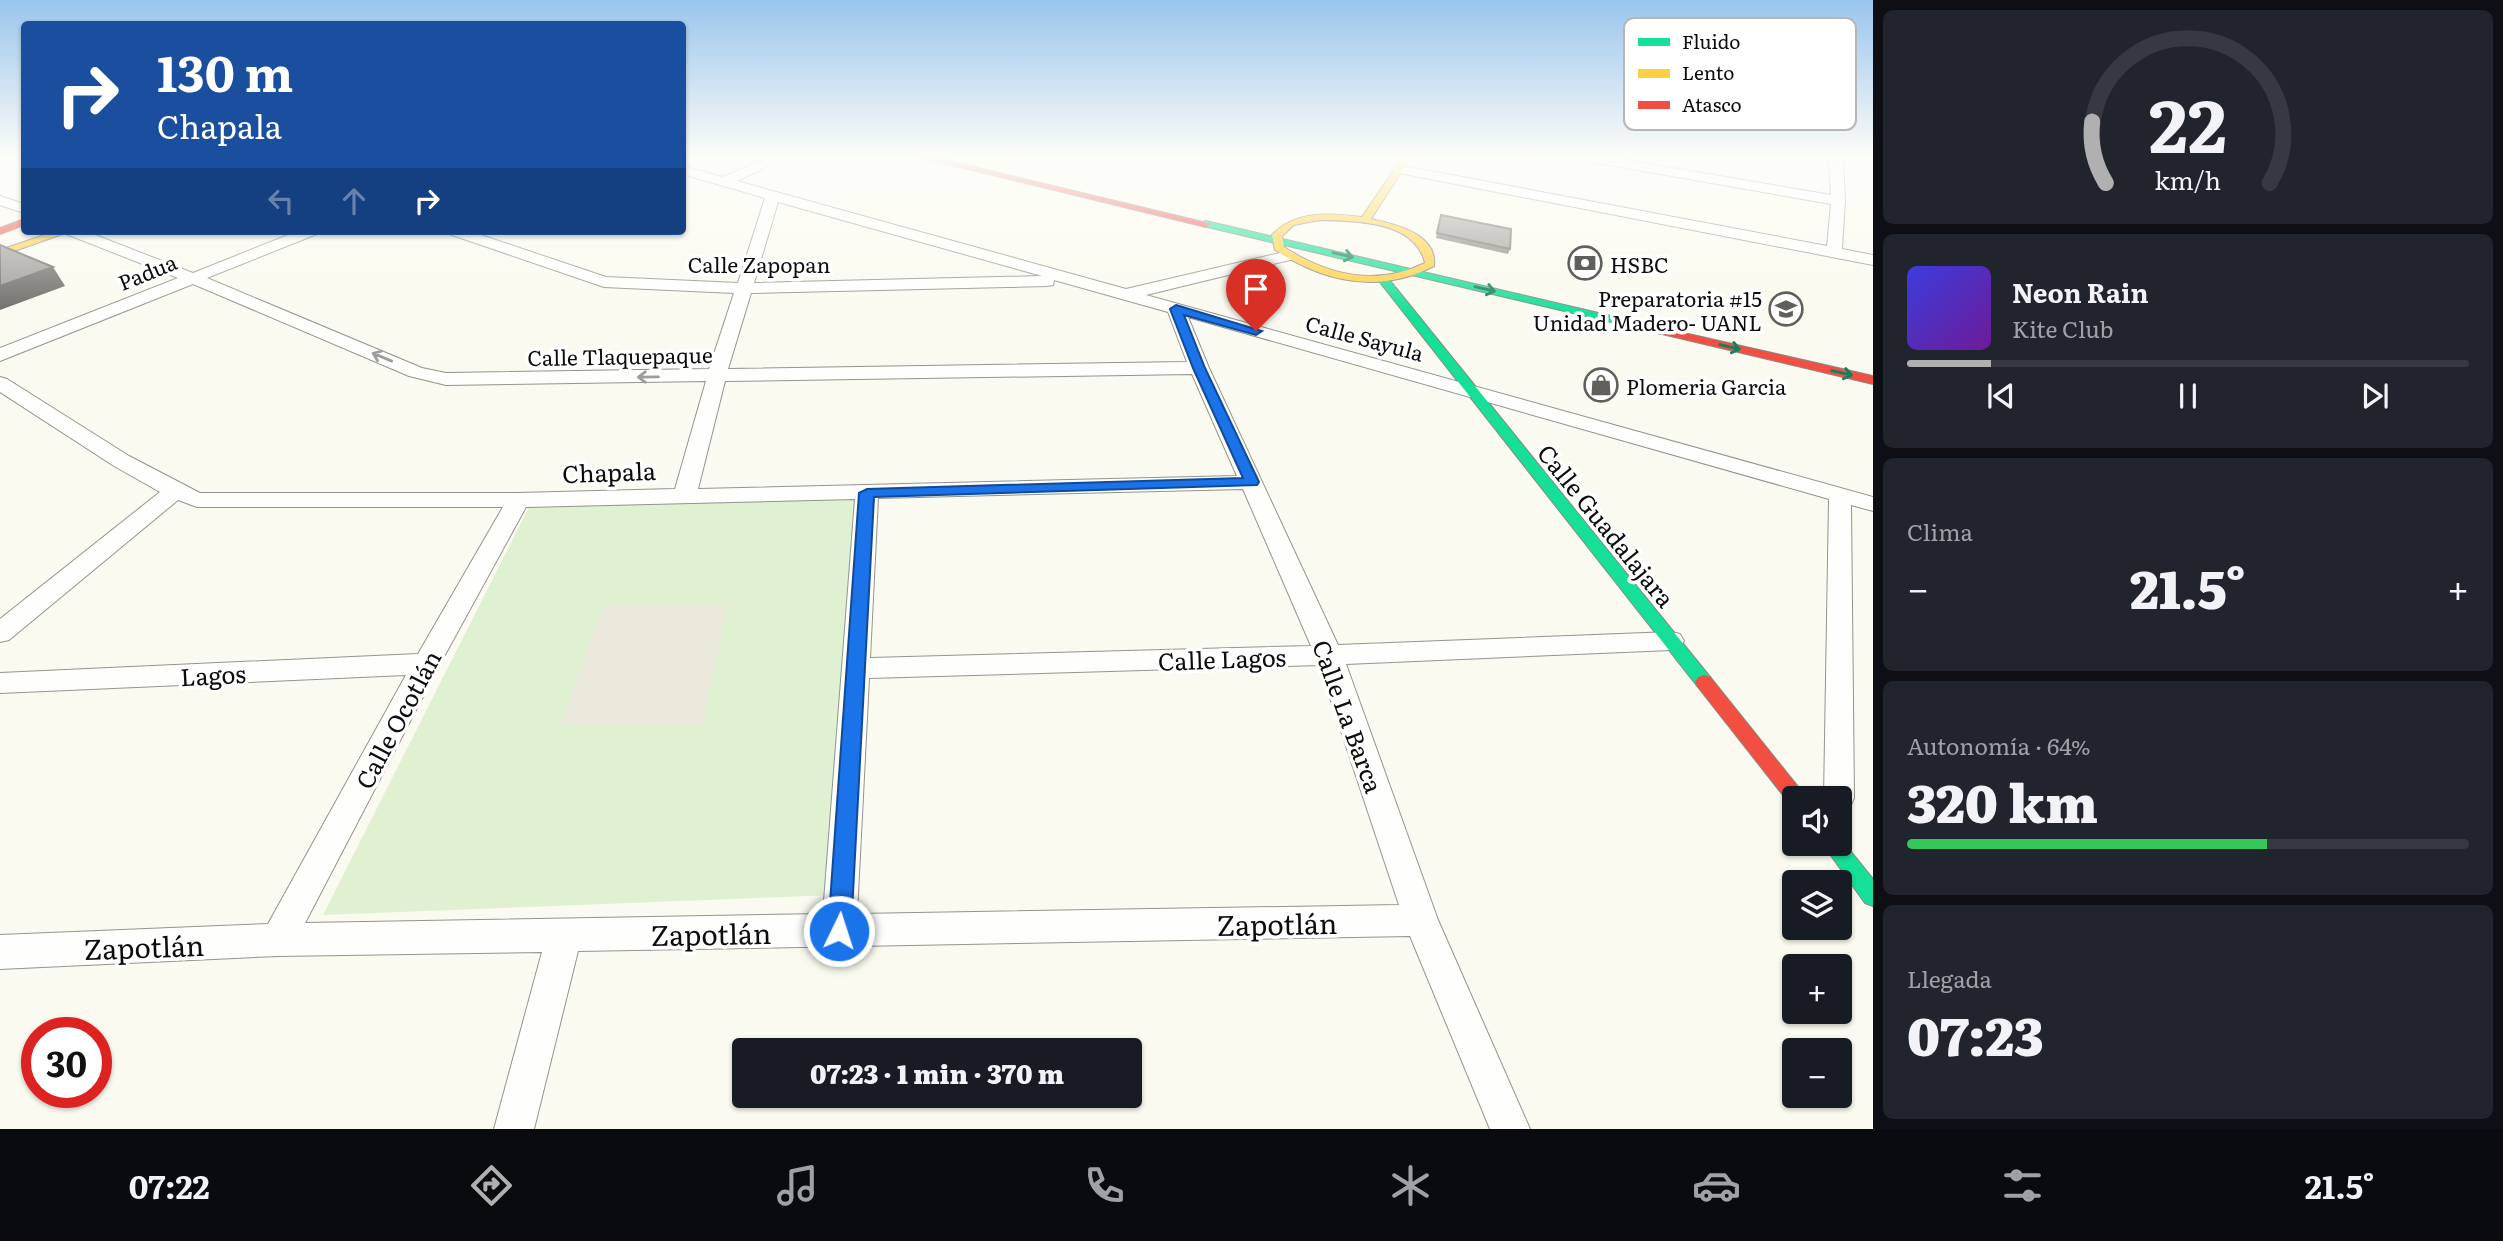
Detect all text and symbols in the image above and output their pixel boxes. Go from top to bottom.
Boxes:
legend [1624,18,1856,130]
text: Fluido [1682,27,1740,55]
text: 130 m [157,34,293,107]
icon: right [42,49,133,140]
text: Lento [1682,58,1735,86]
text: 22 [2149,67,2227,175]
text: Atasco [1682,90,1742,118]
text: Chapala [157,101,282,149]
text: km/h [2155,161,2221,198]
icon: left [262,182,300,220]
icon: ahead [335,182,373,220]
icon: right [408,182,446,220]
bank icon: HSBC [1566,244,1604,282]
street label: Padua [113,245,182,297]
street label: Calle Zapopan [688,248,830,279]
place label: HSBC [1610,248,1669,279]
one-way arrow [1331,249,1354,262]
pin [1226,259,1286,331]
icon: arrive [1237,270,1275,308]
text: Neon Rain [2012,272,2149,311]
place label: Preparatoria #15 Unidad Madero- UANL [1533,282,1762,337]
one-way arrow [1473,283,1496,296]
school or university icon: Preparatoria #15 Unidad Madero- UANL [1767,290,1805,328]
street label: Calle Sayula [1303,306,1428,368]
text: Kite Club [2012,311,2113,345]
street label: Calle Tlaquepaque [527,338,713,372]
one-way arrow [1718,341,1741,354]
one-way arrow [371,350,393,363]
shop icon: Plomeria Garcia [1582,366,1620,404]
one-way arrow [1830,367,1853,380]
one-way arrow [637,370,660,383]
place label: Plomeria Garcia [1626,370,1787,401]
icon: previous [1982,377,2020,415]
icon: pause [2169,377,2207,415]
icon: next [2356,377,2394,415]
street label: Calle Guadalajara [1530,436,1684,614]
street label: Chapala [561,452,657,490]
text: Clima [1907,514,1973,548]
text: 21.5° [2130,548,2246,625]
text: − [1907,558,1929,615]
text: + [2447,558,2469,615]
street label: Calle La Barca [1305,635,1393,797]
street label: Calle Lagos [1157,638,1287,678]
street label: Calle Ocotlán [346,643,448,795]
street label: Lagos [179,655,247,693]
text: Autonomía · 64% [1907,728,2091,762]
text: 320 km [1907,762,2098,839]
map controls [1782,786,1852,1108]
button: sound [1782,786,1852,856]
button: layers [1782,870,1852,940]
position arrow [802,894,876,968]
street label: Zapotlán [1216,901,1338,945]
street label: Zapotlán [650,911,772,955]
street label: Zapotlán [83,923,205,969]
button: + [1782,954,1852,1024]
text: Llegada [1907,961,1992,995]
text: 07:23 [1907,995,2044,1072]
speed limit sign: 30 [21,1017,112,1108]
button: − [1782,1038,1852,1108]
text: 07:23 · 1 min · 370 m [810,1053,1064,1092]
text: 07:22 [129,1161,210,1209]
icon: directions [467,1161,516,1210]
icon: music [773,1161,822,1210]
icon: phone [1080,1161,1129,1210]
icon: climate [1386,1161,1435,1210]
icon: car [1692,1161,1741,1210]
icon: filters [1998,1161,2047,1210]
text: 21.5° [2305,1161,2374,1209]

